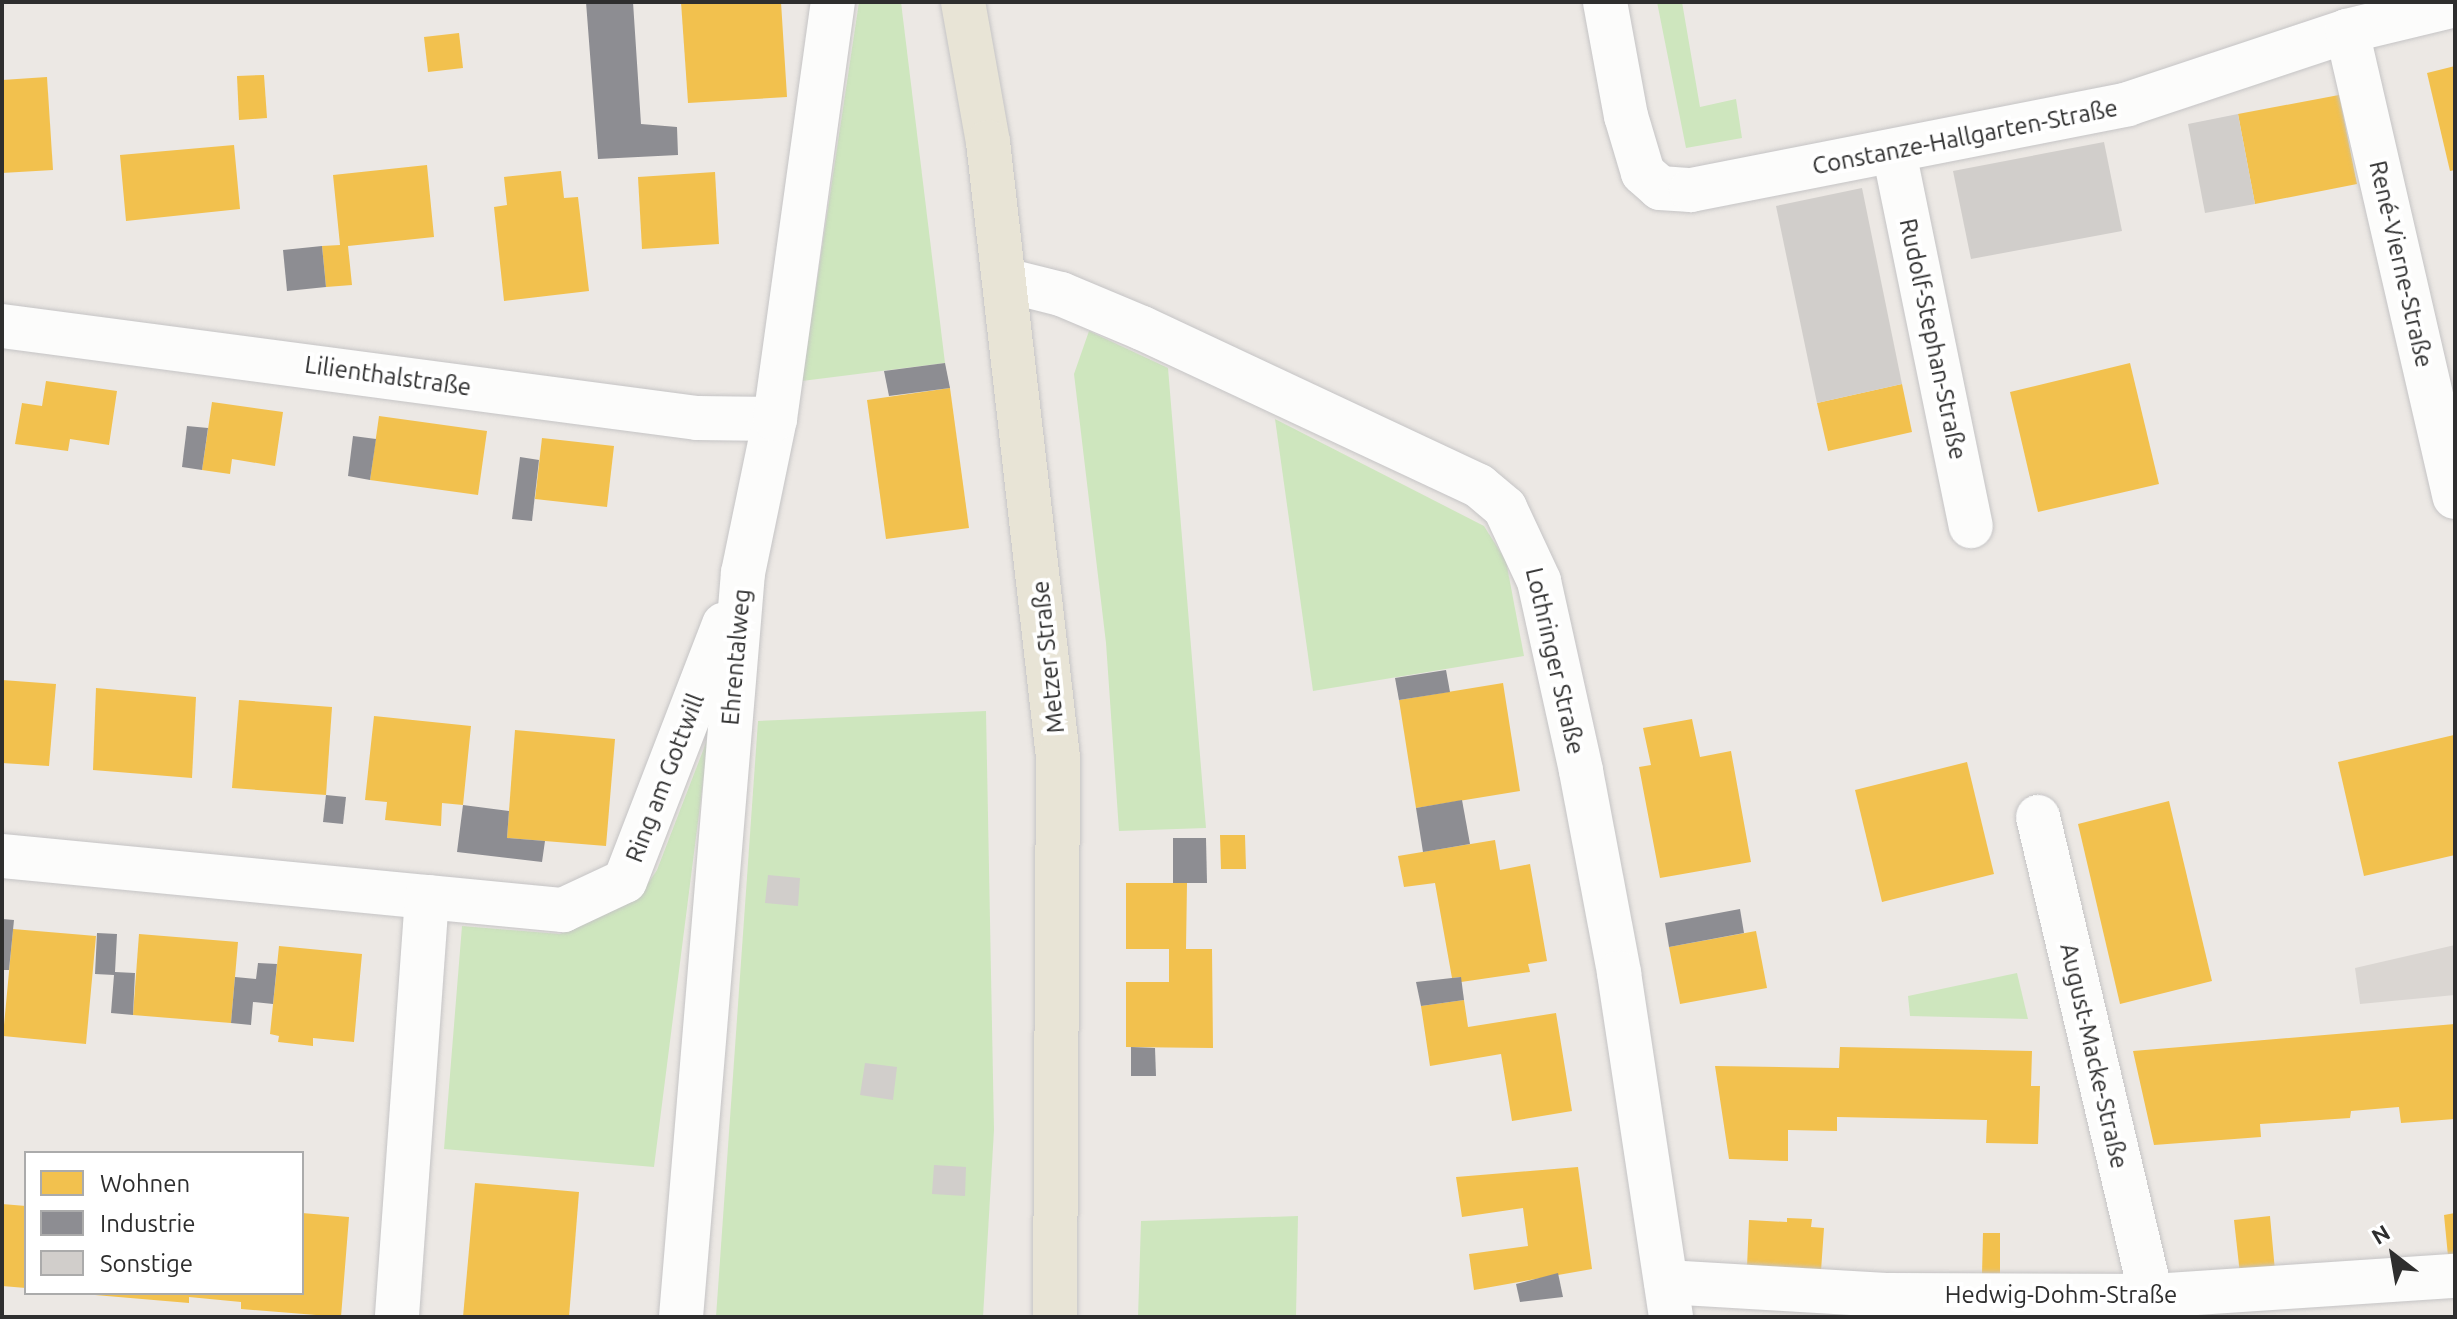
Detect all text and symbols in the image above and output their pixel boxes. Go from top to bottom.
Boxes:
street label: Constanze-Hallgarten-Straße [1810,93,2120,181]
street label: René-Vierne-Straße [2363,158,2439,370]
street label: Rudolf-Stephan-Straße [1893,216,1973,462]
street label: Lilienthalstraße [303,350,473,402]
street label: Lothringer Straße [1520,565,1590,757]
street label: Metzer Straße [1026,579,1070,735]
street label: Ehrentalweg [716,588,756,726]
street label: Ring am Gottwill [620,690,710,866]
street label: August-Macke-Straße [2054,941,2134,1171]
legend [24,1151,304,1295]
text: Wohnen [100,1170,190,1197]
text: Industrie [100,1210,196,1237]
north arrow [2353,1215,2433,1295]
text: N [2367,1219,2394,1249]
text: Sonstige [100,1250,193,1277]
street label: Hedwig-Dohm-Straße [1945,1281,2177,1309]

